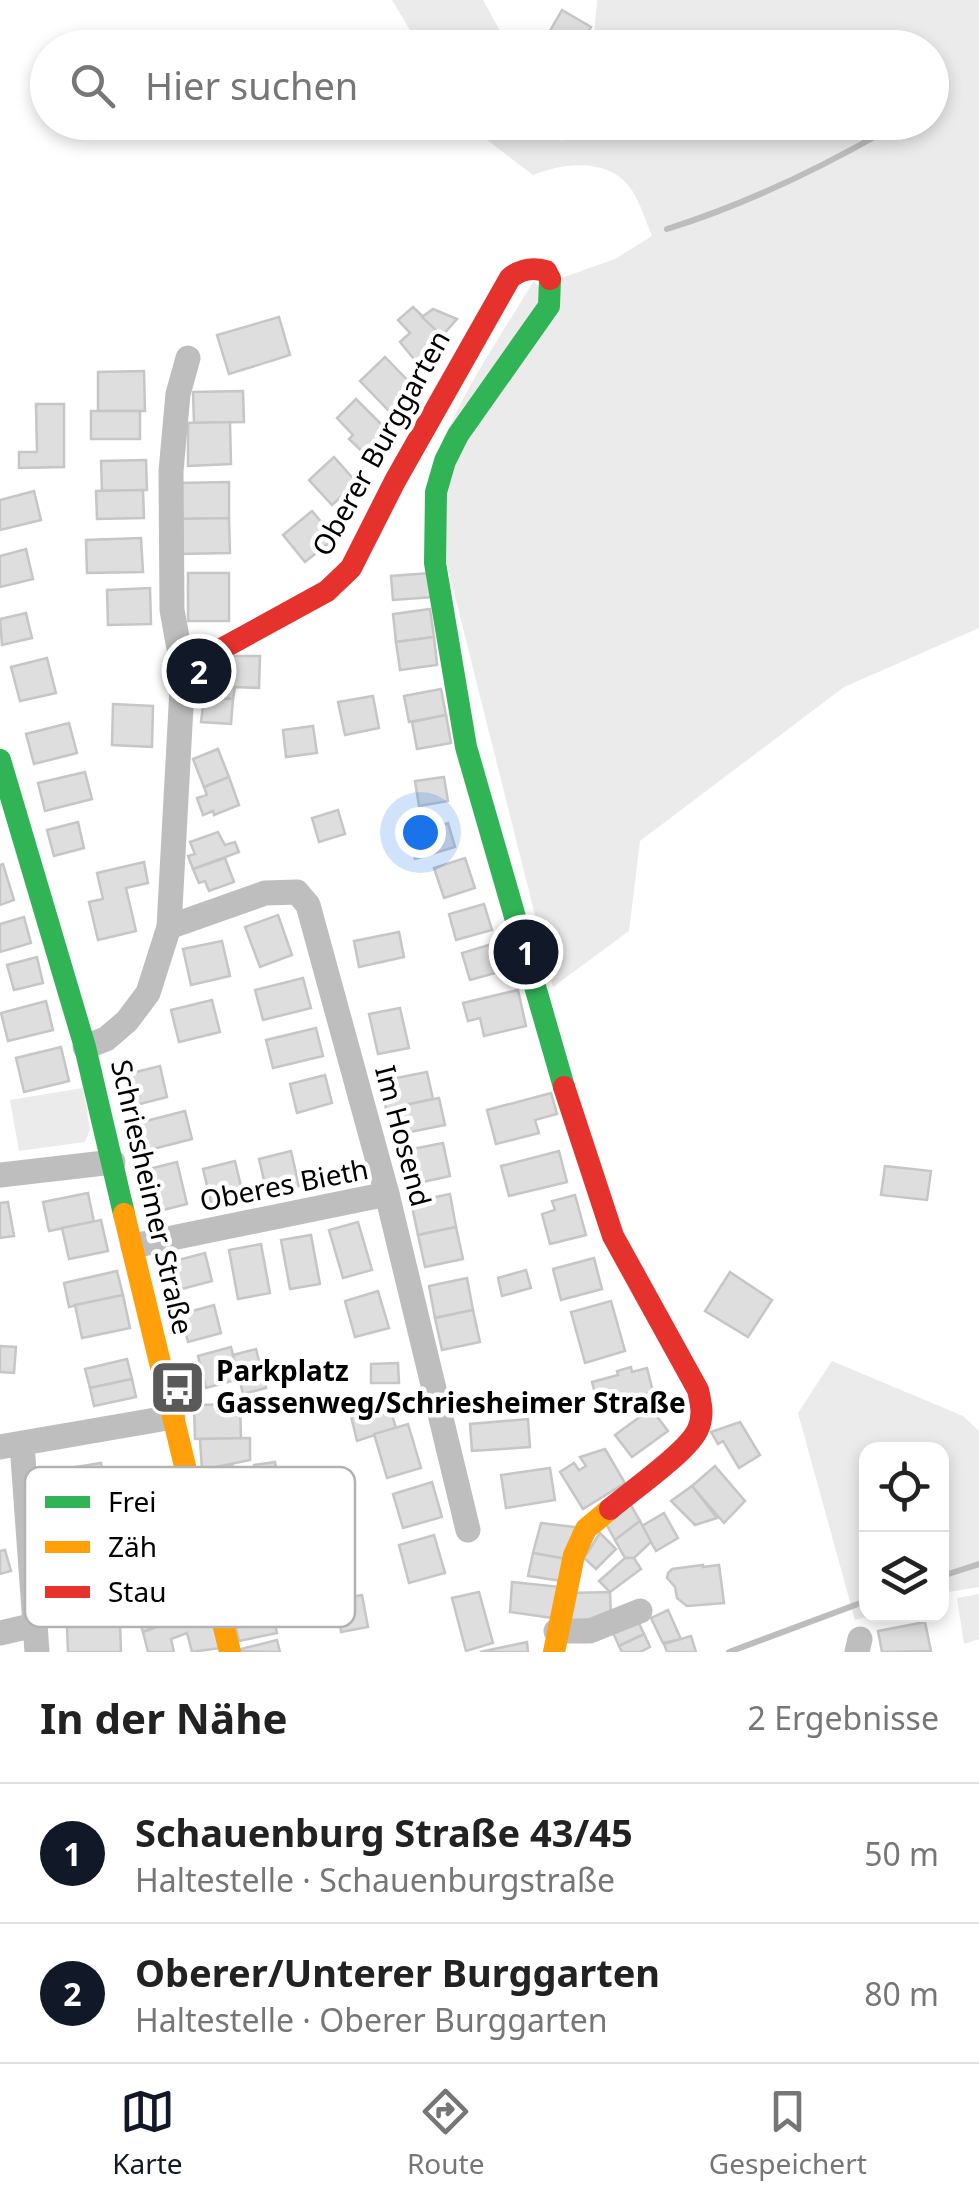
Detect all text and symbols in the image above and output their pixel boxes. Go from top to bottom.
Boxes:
search box [30,30,949,140]
icon: search [65,58,120,113]
text: Hier suchen [145,59,358,111]
street label: Oberer Burggarten [302,323,458,562]
pin: 2 [166,634,232,708]
your location [395,807,446,858]
pin: 1 [494,914,558,990]
street label: Schriesheimer Straße [103,1056,203,1338]
street label: Im Hosend [367,1061,441,1210]
street label: Oberes Bieth [196,1149,371,1219]
place label: Parkplatz Gassenweg/Schriesheimer Straße [216,1351,686,1421]
bus stop icon: Parkplatz Gassenweg/Schriesheimer Straße [147,1357,207,1417]
map controls [859,1442,949,1622]
button: locate [859,1442,949,1532]
legend [25,1467,355,1627]
text: Frei [108,1482,157,1520]
text: Zäh [108,1527,157,1565]
button: layers [859,1532,949,1622]
text: Stau [108,1572,167,1610]
text: In der Nähe [40,1689,288,1746]
text: 2 Ergebnisse [748,1696,939,1739]
text: Schauenburg Straße 43/45 [135,1806,633,1858]
text: 1 [63,1832,82,1875]
text: 50 m [864,1832,939,1875]
text: Haltestelle · Schauenburgstraße [135,1858,615,1901]
text: Oberer/Unterer Burggarten [135,1946,660,1998]
text: 2 [63,1972,82,2015]
text: 80 m [864,1972,939,2015]
text: Haltestelle · Oberer Burggarten [135,1998,607,2041]
tab: Karte [112,2084,183,2182]
tab: Route [407,2084,485,2182]
tab: Gespeichert [709,2084,867,2182]

